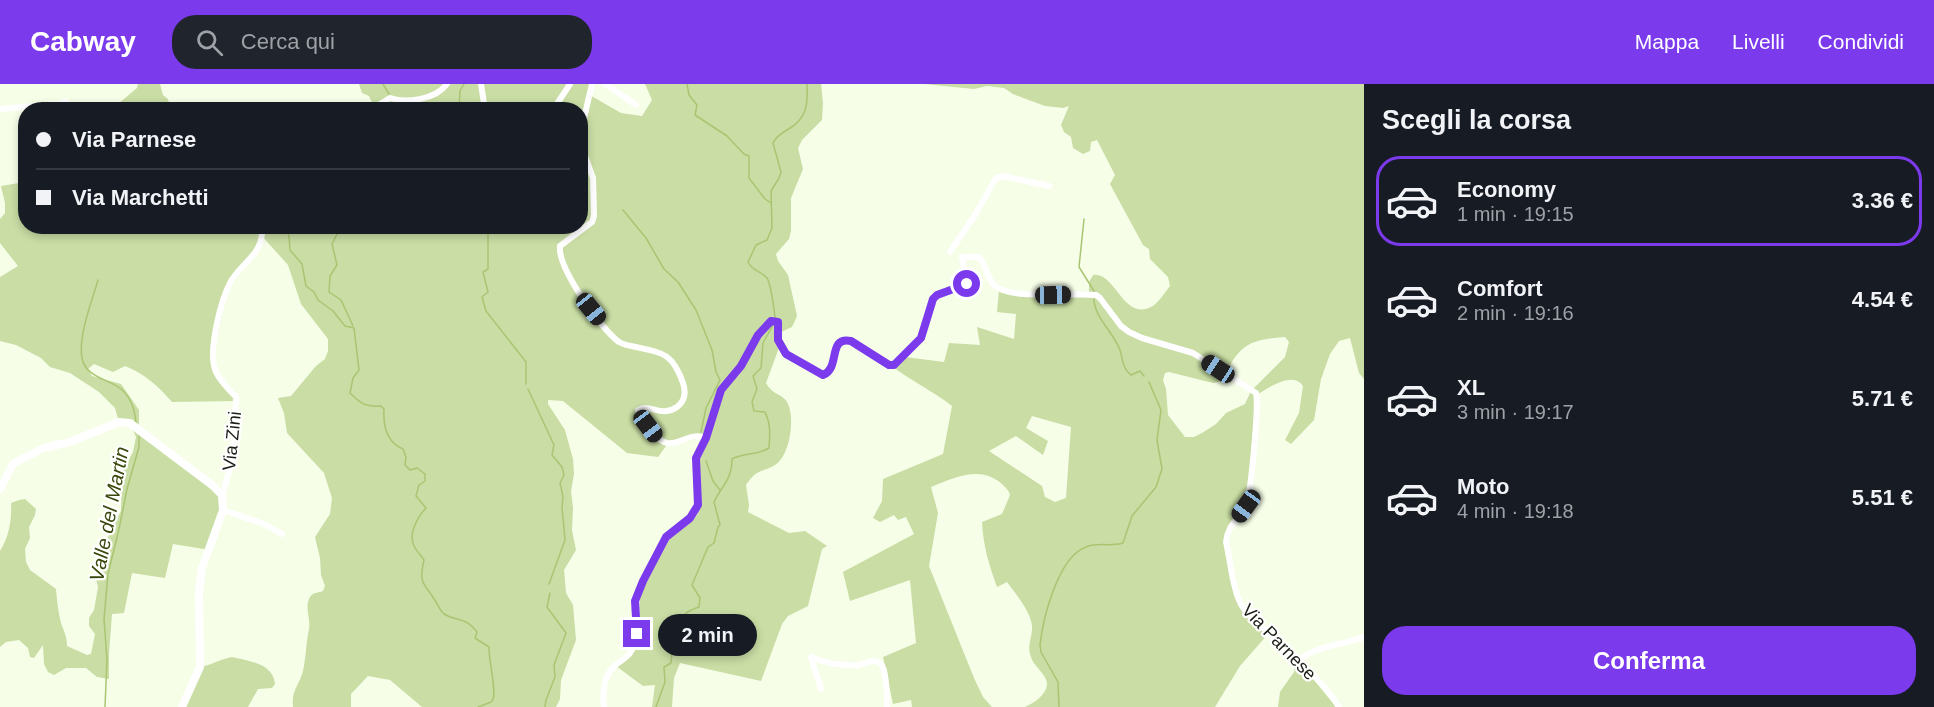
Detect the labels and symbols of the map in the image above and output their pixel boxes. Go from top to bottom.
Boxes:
route start [953,270,980,297]
car [1035,286,1071,304]
car [573,289,609,329]
car [1198,352,1238,386]
car [630,406,666,446]
street label: Via Zini [219,410,245,472]
water label: Valle del Martin [85,445,133,583]
car [1228,486,1264,526]
street label: Via Parnese [1238,600,1320,684]
callout: 2 min [658,613,757,655]
route end [623,620,650,647]

